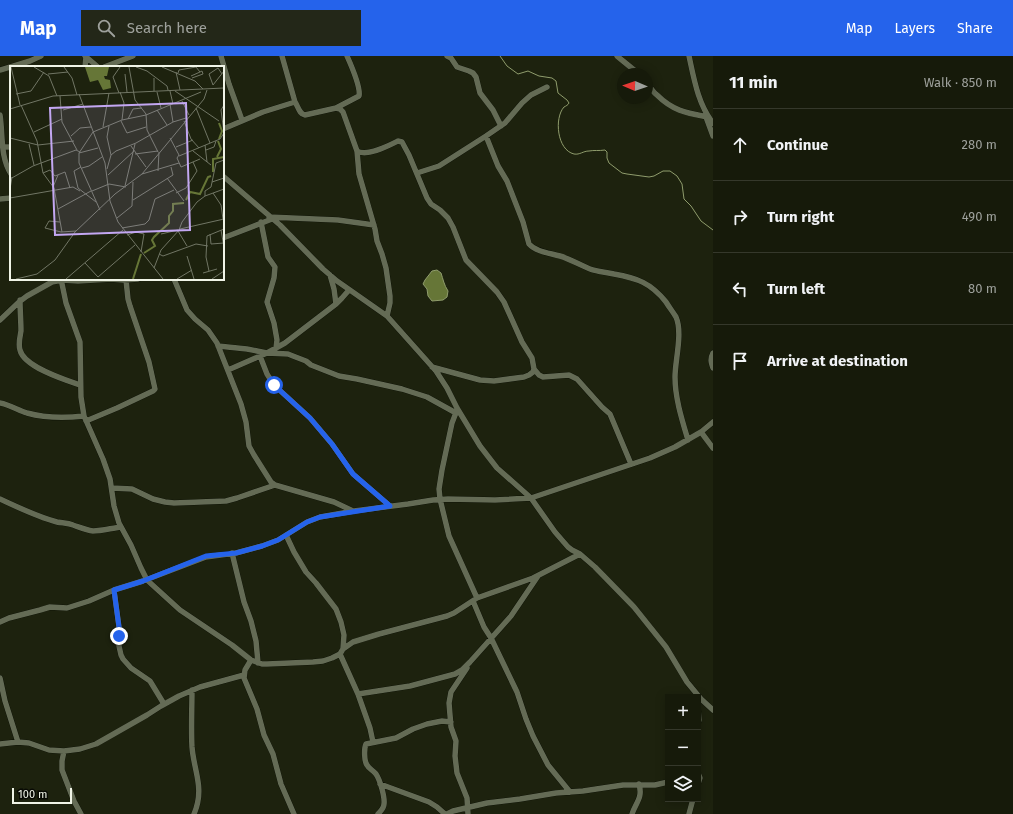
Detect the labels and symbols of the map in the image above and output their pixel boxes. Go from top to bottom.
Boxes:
inset map [10,66,224,280]
north arrow [617,68,653,104]
route start [265,376,283,394]
route end [110,627,128,645]
scale bar [12,786,72,805]

